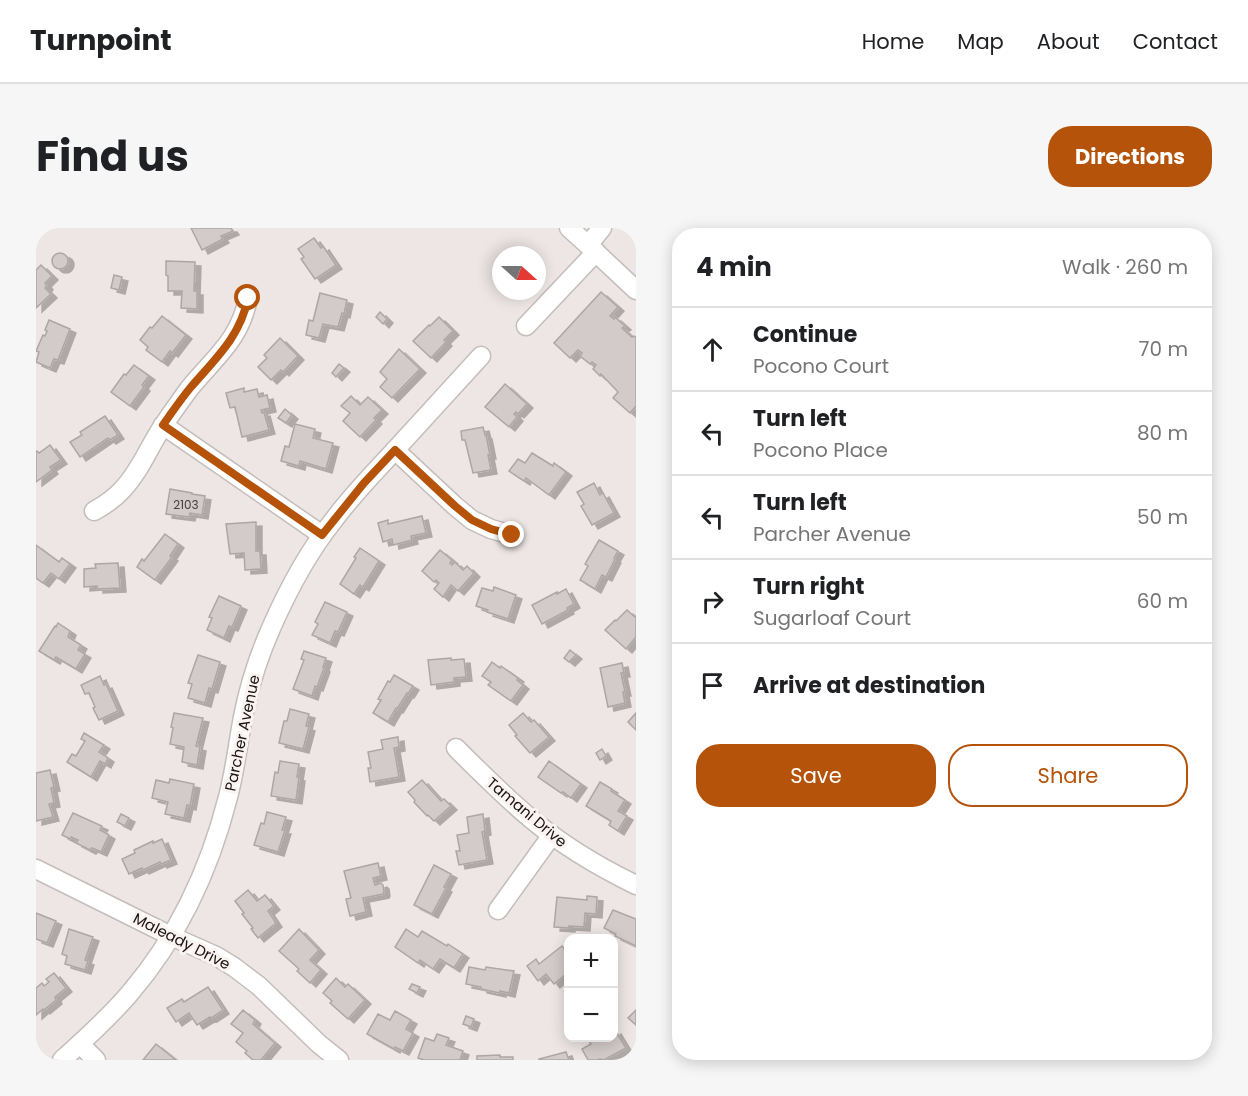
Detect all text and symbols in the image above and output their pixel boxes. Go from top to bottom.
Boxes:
text: Turnpoint [30,21,172,60]
text: Home [862,27,924,56]
text: Map [957,27,1004,56]
text: About [1037,27,1100,56]
text: Contact [1133,27,1218,56]
button: Directions [1048,126,1212,187]
text: Find us [36,127,189,186]
north arrow [492,246,546,300]
text: 4 min [696,249,772,285]
text: Walk · 260 m [1062,253,1188,281]
route start [234,284,260,310]
text: Continue [753,319,857,350]
icon: ahead [696,333,729,366]
text: 70 m [1139,335,1188,363]
text: Pocono Court [753,352,889,380]
text: Turn left [753,403,847,434]
icon: left [696,417,729,450]
text: 80 m [1137,419,1188,447]
text: Pocono Place [753,436,888,464]
text: Turn left [753,487,847,518]
house number: 2103 [173,496,199,513]
icon: left [696,501,729,534]
text: 50 m [1137,503,1188,531]
text: Parcher Avenue [753,520,911,548]
route end [498,521,524,547]
text: Turn right [753,571,864,602]
icon: right [696,585,729,618]
text: 60 m [1137,587,1188,615]
text: Sugarloaf Court [753,604,911,632]
icon: arrive [696,669,729,702]
text: Arrive at destination [753,670,985,701]
street label: Parcher Avenue [219,673,265,793]
button: Save [696,744,936,807]
button: Share [948,744,1188,807]
street label: Tamani Drive [482,772,572,852]
street label: Maleady Drive [130,907,234,975]
map controls [564,934,618,1042]
button: + [564,934,618,988]
button: − [564,988,618,1042]

